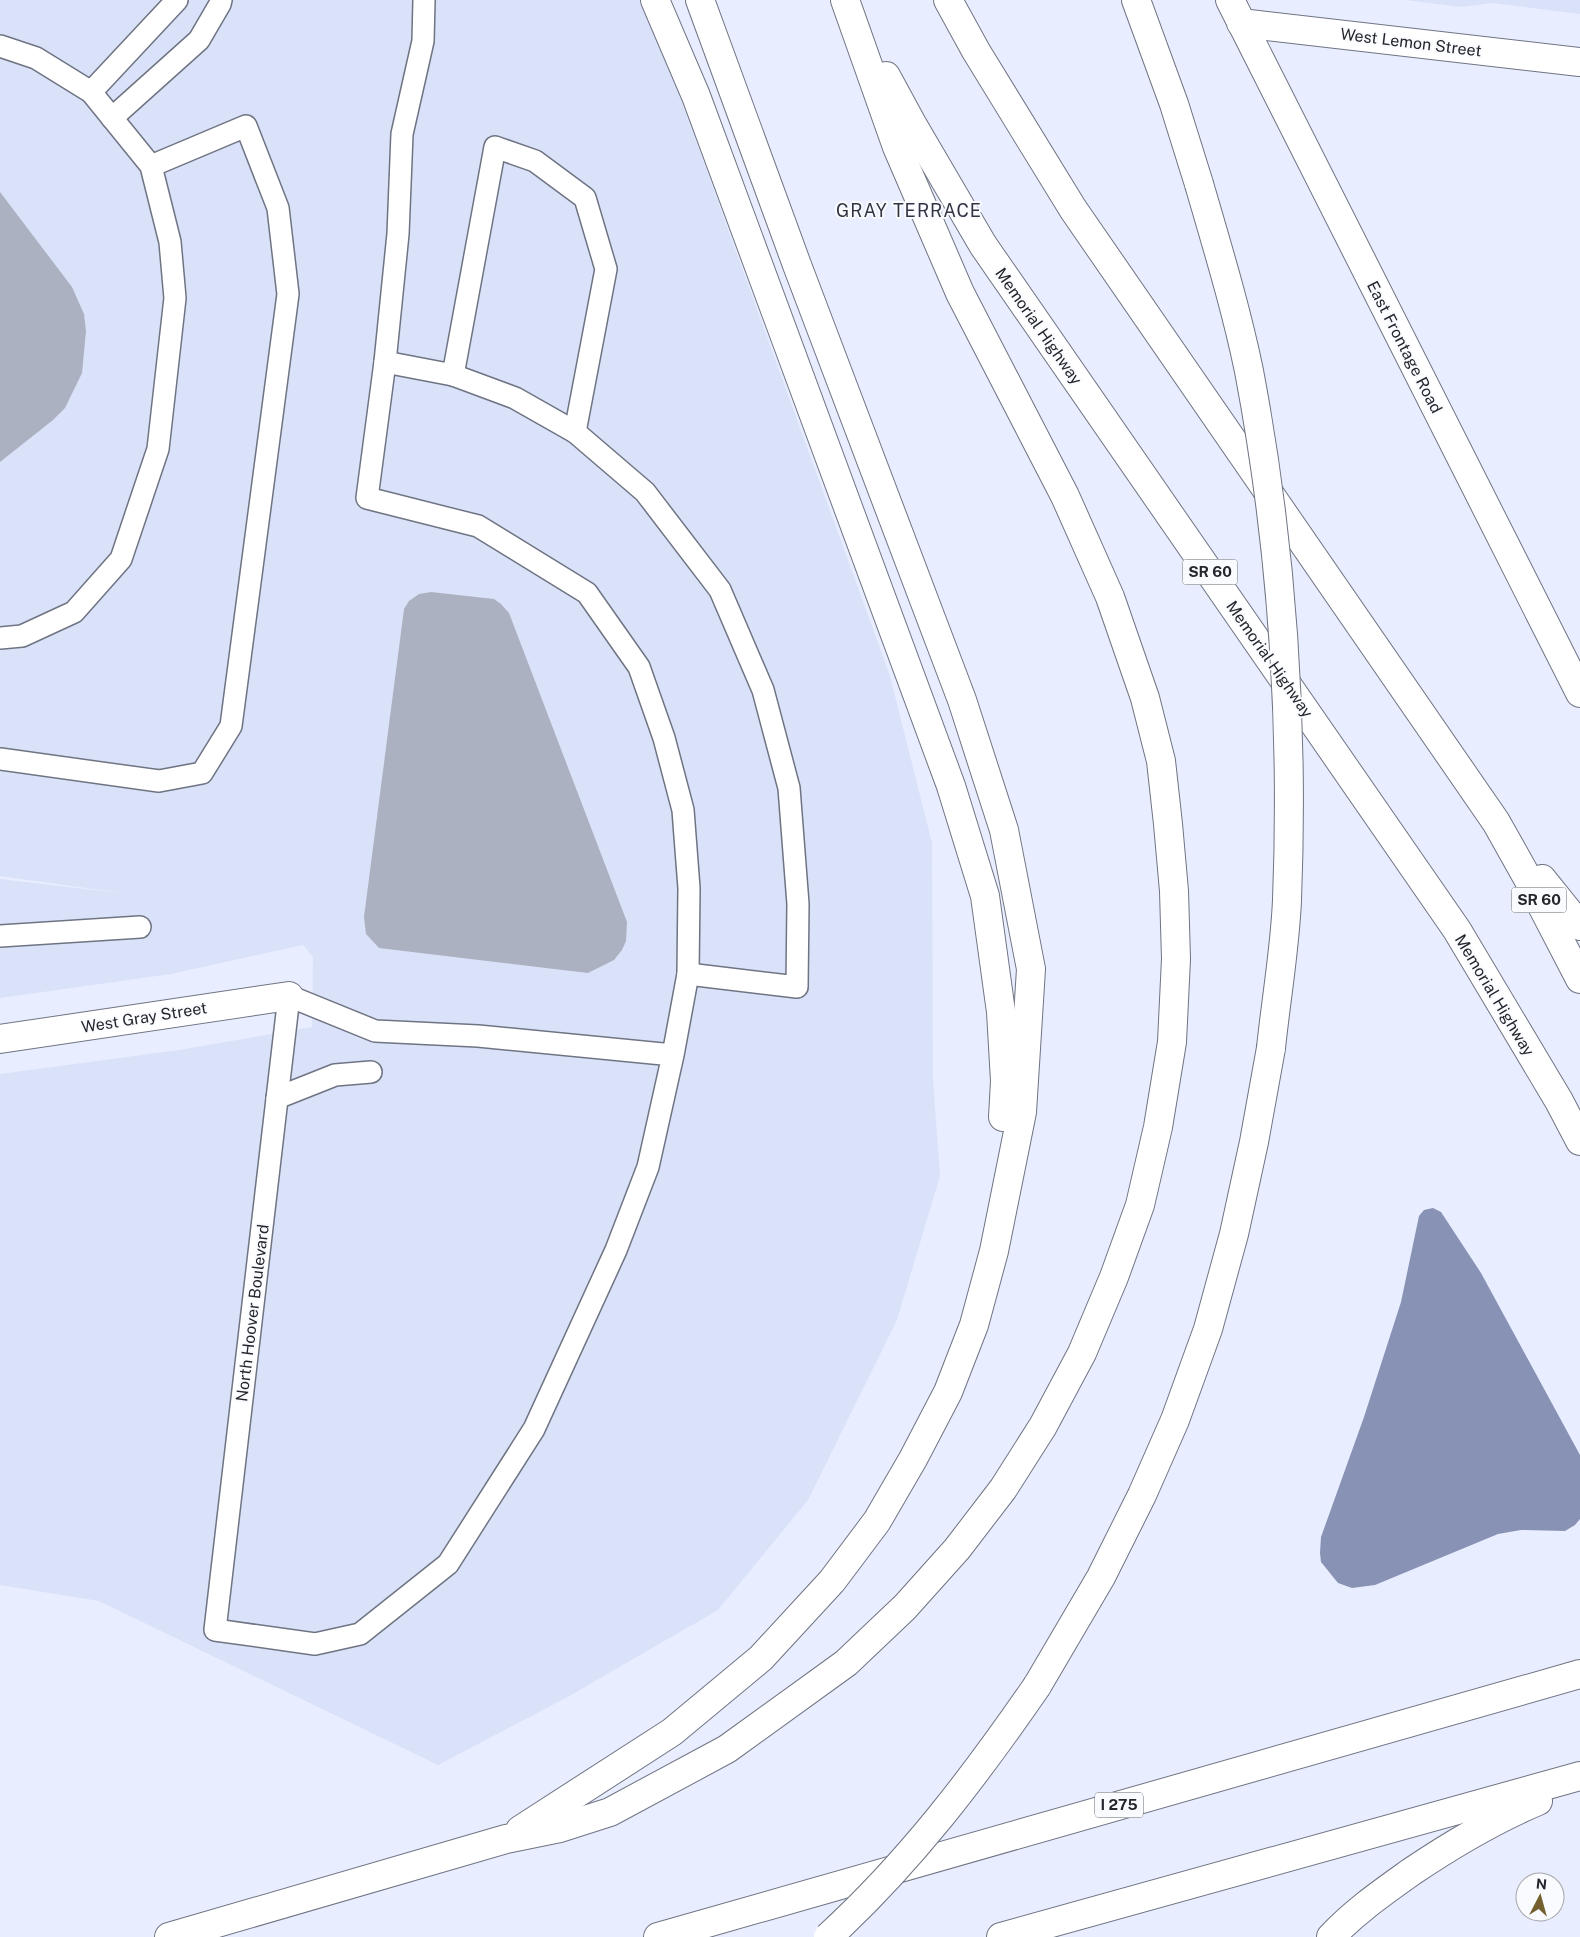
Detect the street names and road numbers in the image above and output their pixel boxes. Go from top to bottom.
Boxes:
street label: West Lemon Street [1339,24,1483,61]
street label: Memorial Highway [991,264,1086,389]
street label: East Frontage Road [1363,278,1446,416]
road number: SR 60 [1182,560,1238,584]
street label: Memorial Highway [1222,597,1317,722]
road number: SR 60 [1512,888,1566,912]
street label: Memorial Highway [1451,931,1539,1060]
street label: West Gray Street [80,998,208,1037]
street label: North Hoover Boulevard [232,1223,273,1403]
road number: I 275 [1095,1792,1143,1818]

